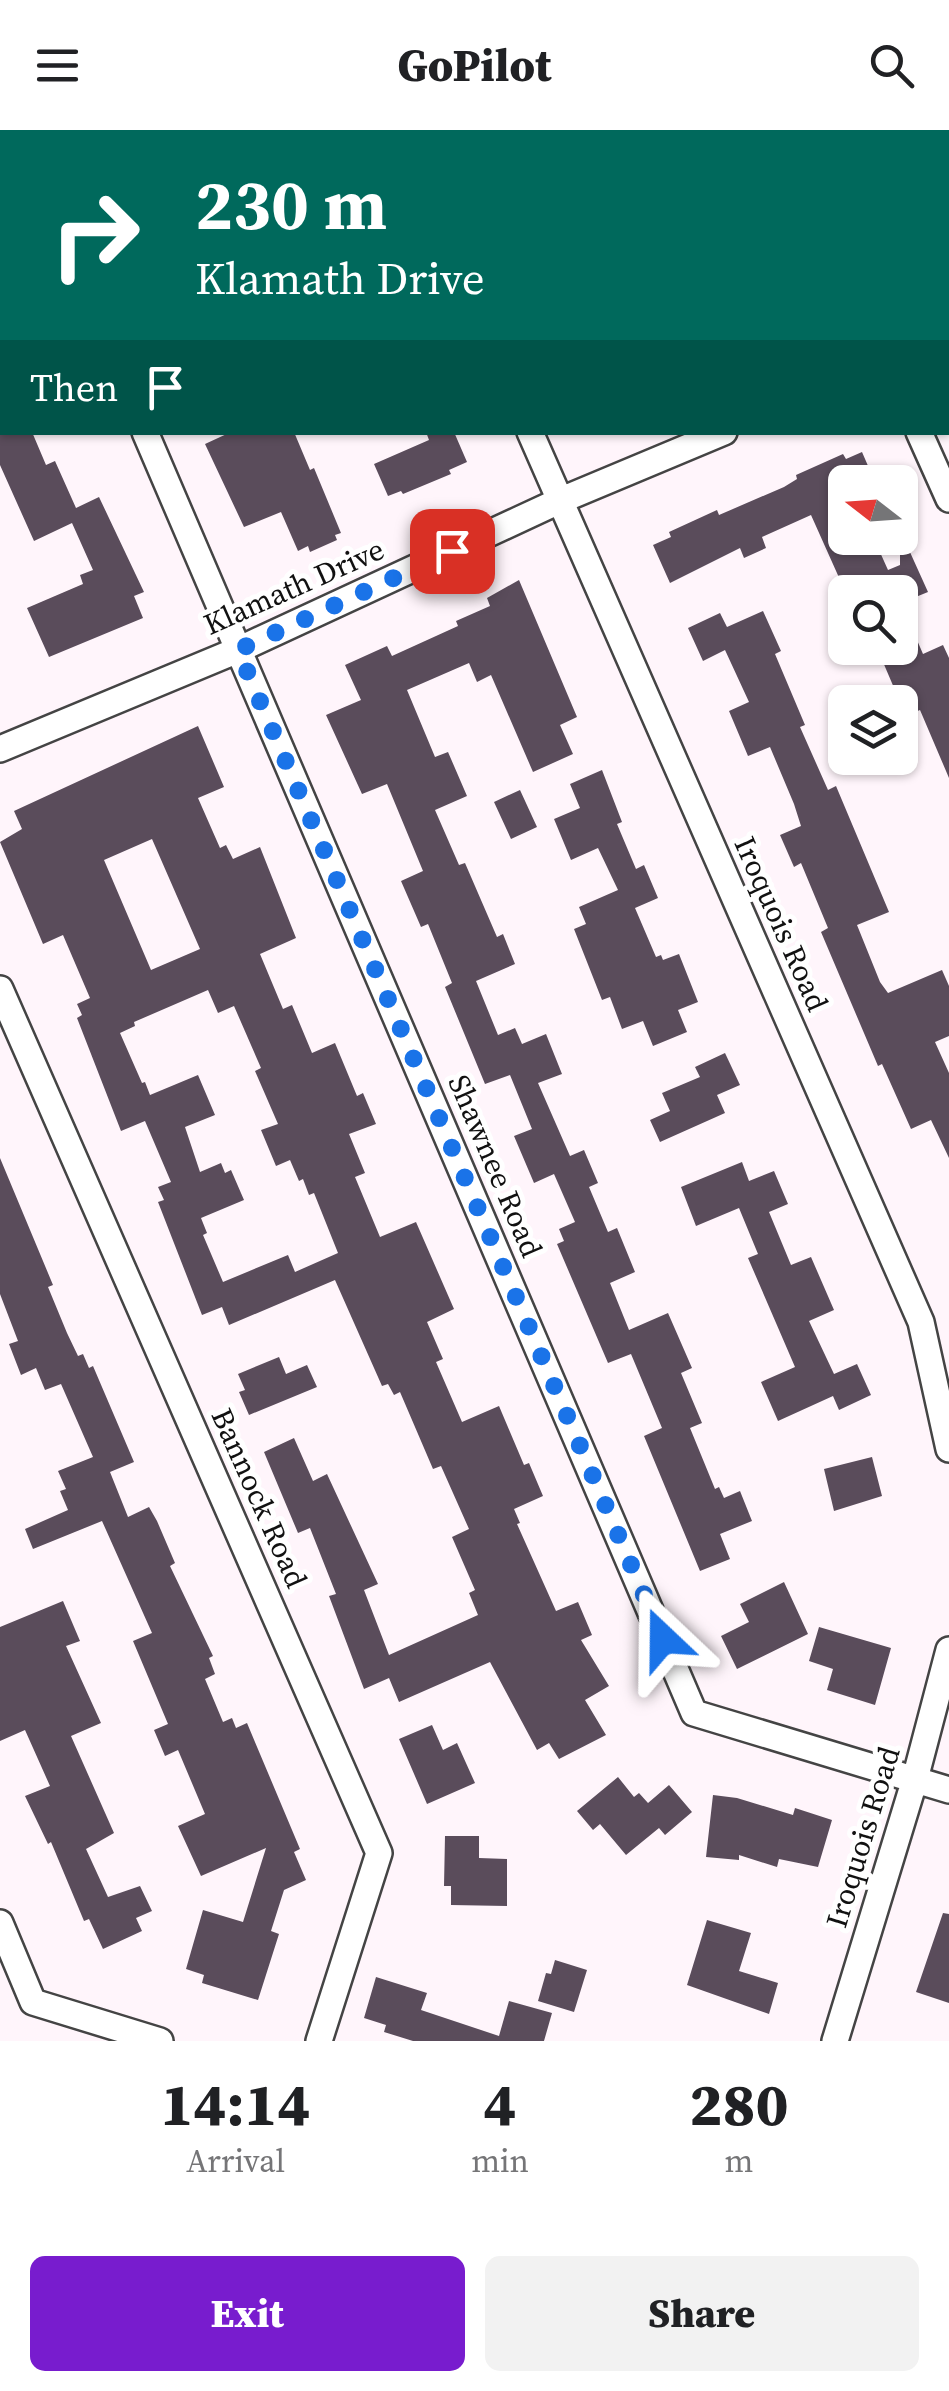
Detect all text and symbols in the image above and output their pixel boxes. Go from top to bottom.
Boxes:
text: GoPilot [398,34,552,96]
icon: menu [30,38,85,93]
icon: search [864,38,919,93]
text: 230 m [195,156,387,252]
icon: right [30,170,160,300]
text: Klamath Drive [195,247,485,309]
icon: arrive [138,360,193,415]
text: Then [30,362,118,414]
north arrow [828,465,918,555]
map controls [828,465,918,775]
pin [410,509,495,594]
icon: arrive [425,524,480,579]
street label: Klamath Drive [197,529,390,645]
button: search [828,575,918,665]
button: layers [828,685,918,775]
street label: Iroquois Road [725,830,838,1018]
street label: Shawnee Road [439,1068,552,1263]
street label: Bannock Road [202,1402,317,1594]
position arrow [611,1587,715,1691]
street label: Iroquois Road [816,1741,910,1932]
text: 14:14 [160,2063,311,2145]
text: 4 [483,2063,517,2145]
text: 280 [689,2063,789,2145]
text: Arrival [186,2139,285,2183]
text: min [471,2139,529,2183]
text: m [725,2139,753,2183]
button: Exit [30,2256,465,2371]
button: Share [485,2256,919,2371]

